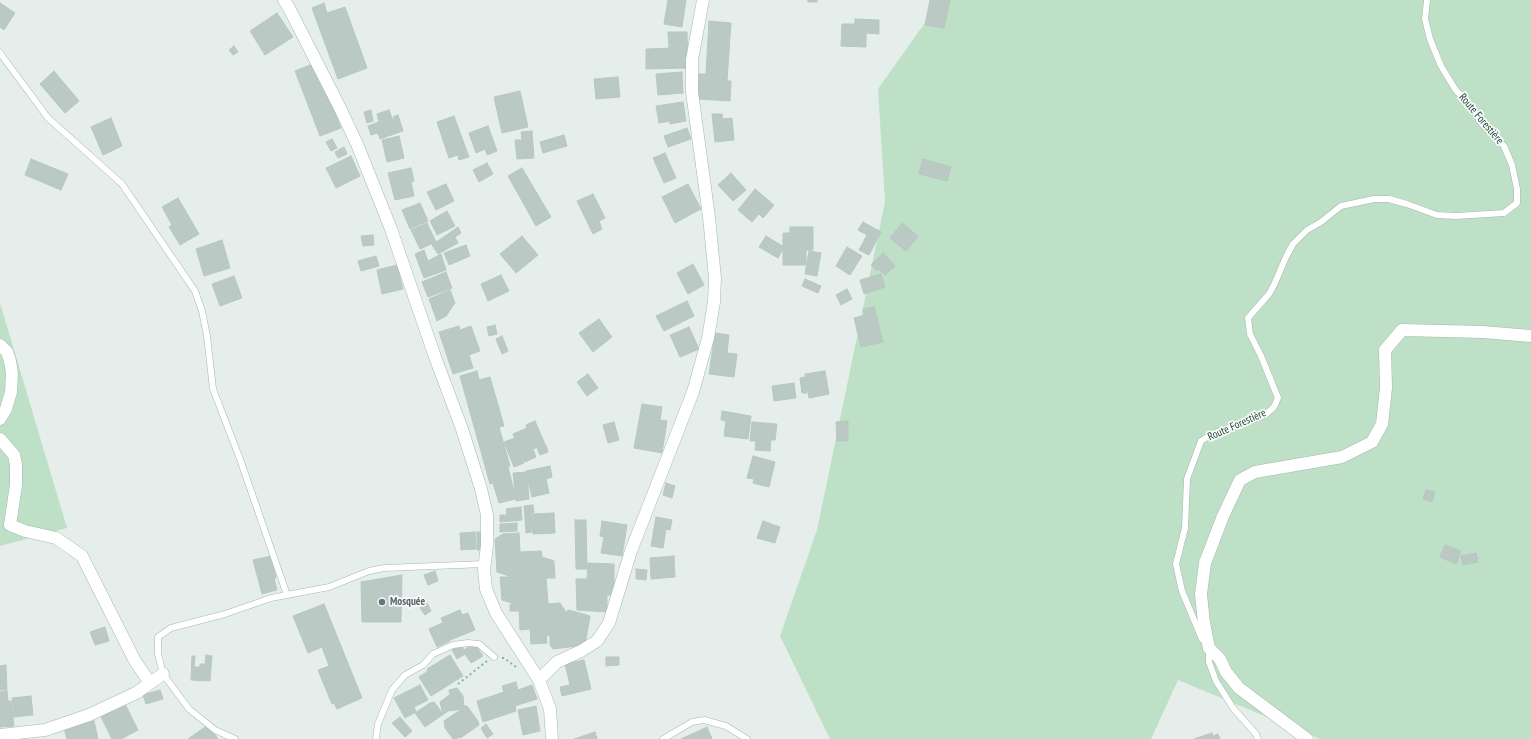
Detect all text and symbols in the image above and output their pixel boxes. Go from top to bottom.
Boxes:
street label: Route Forestière [1456,91,1506,147]
street label: Route Forestière [1206,406,1268,444]
place label: Mosquée [390,595,425,609]
marker: Mosquée [377,597,387,607]

